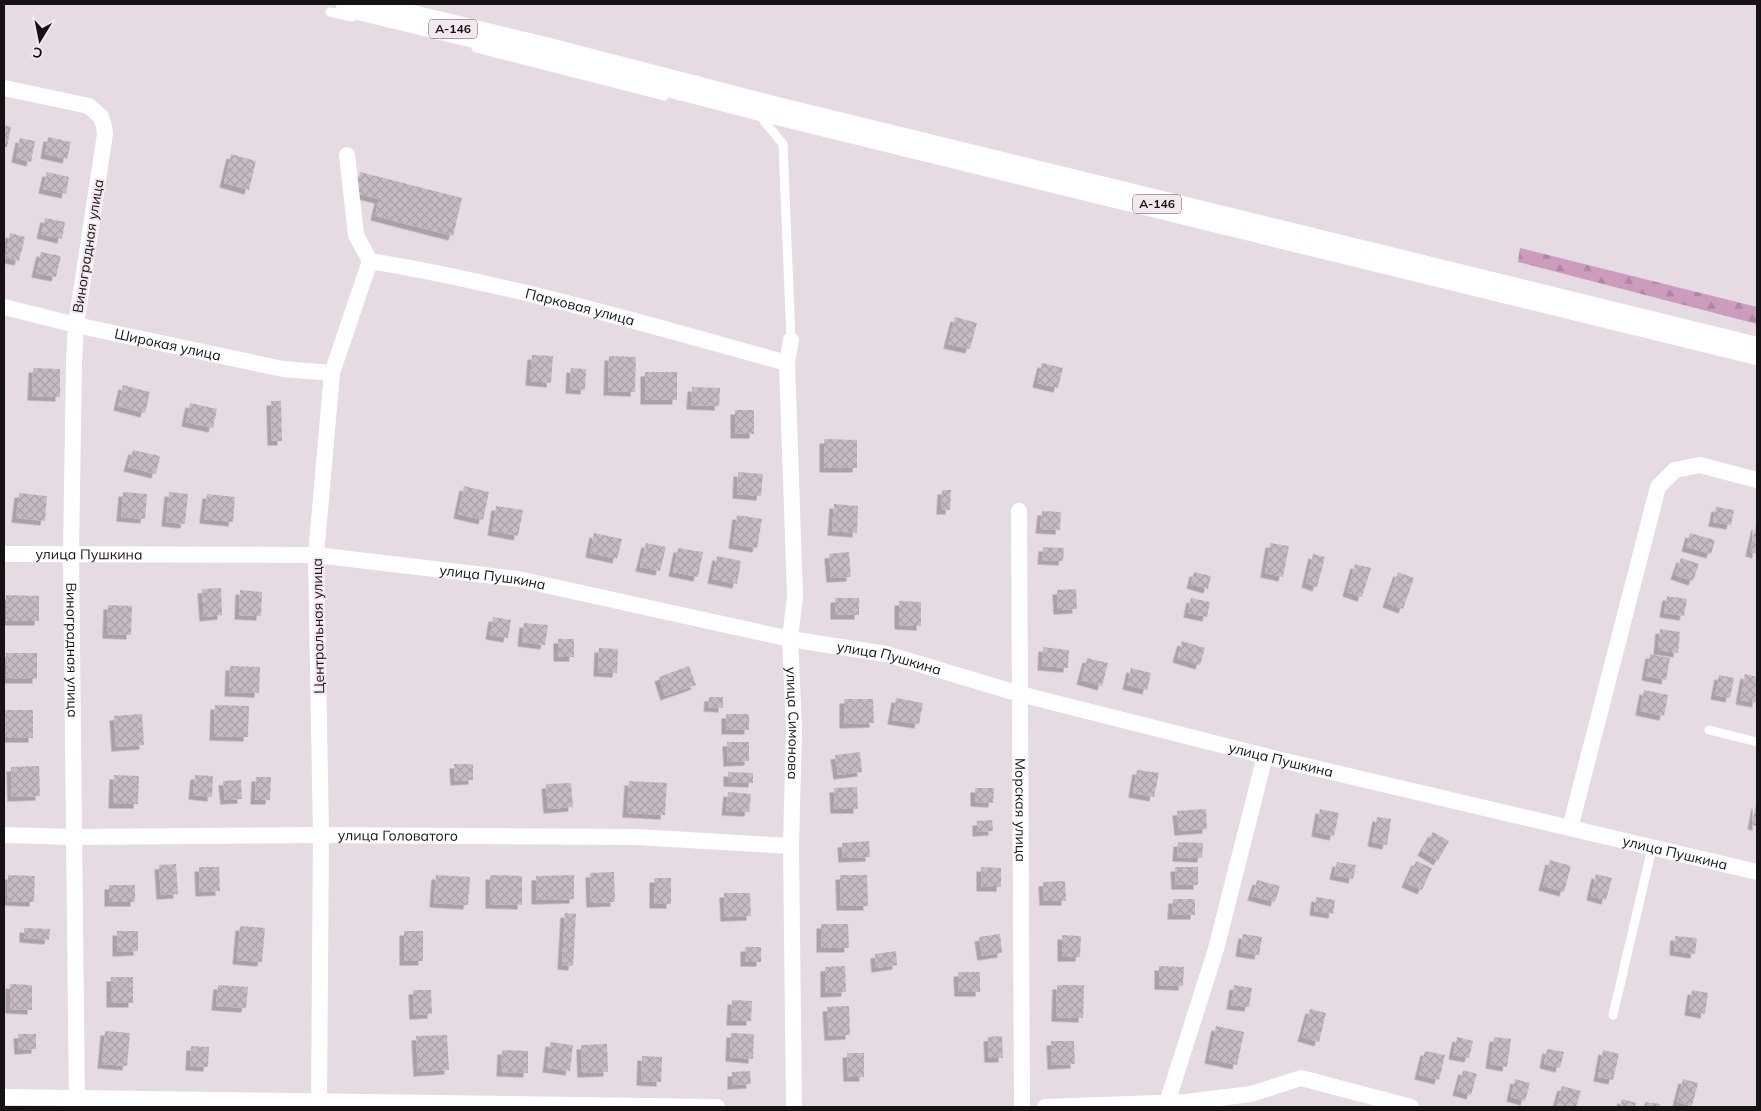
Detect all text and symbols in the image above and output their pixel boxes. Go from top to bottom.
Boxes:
north arrow [15,15,65,65]
road number: А-146 [429,20,477,38]
text: С [31,43,44,62]
street label: Виноградная улица [69,178,107,314]
road number: А-146 [1133,194,1181,213]
street label: Парковая улица [524,284,637,329]
street label: Широкая улица [113,324,223,365]
street label: улица Пушкина [35,545,143,563]
street label: Центральная улица [308,558,328,694]
street label: улица Пушкина [439,561,547,594]
street label: Виноградная улица [62,582,82,718]
street label: улица Пушкина [836,637,944,679]
street label: улица Симонова [782,666,803,780]
street label: улица Пушкина [1227,738,1335,781]
street label: Морская улица [1011,758,1030,862]
street label: улица Головатого [338,826,458,845]
street label: улица Пушкина [1621,832,1729,874]

